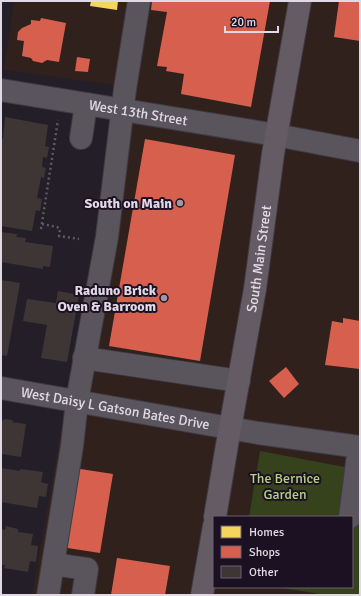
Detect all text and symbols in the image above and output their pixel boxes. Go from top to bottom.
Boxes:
scale bar [225,8,278,34]
text: 20 m [231,15,256,30]
street label: West 13th Street [88,96,189,129]
place label: South on Main [84,195,172,212]
marker: South on Main [175,198,185,208]
street label: South Main Street [242,204,275,314]
place label: Raduno Brick Oven & Barroom [58,282,157,315]
marker: Raduno Brick Oven & Barroom [159,293,169,303]
street label: West Daisy L Gatson Bates Drive [20,383,211,433]
park label: The Bernice Garden [250,470,320,503]
legend [213,516,353,588]
text: Homes [249,525,284,540]
text: Shops [249,545,280,560]
text: Other [249,565,279,580]

